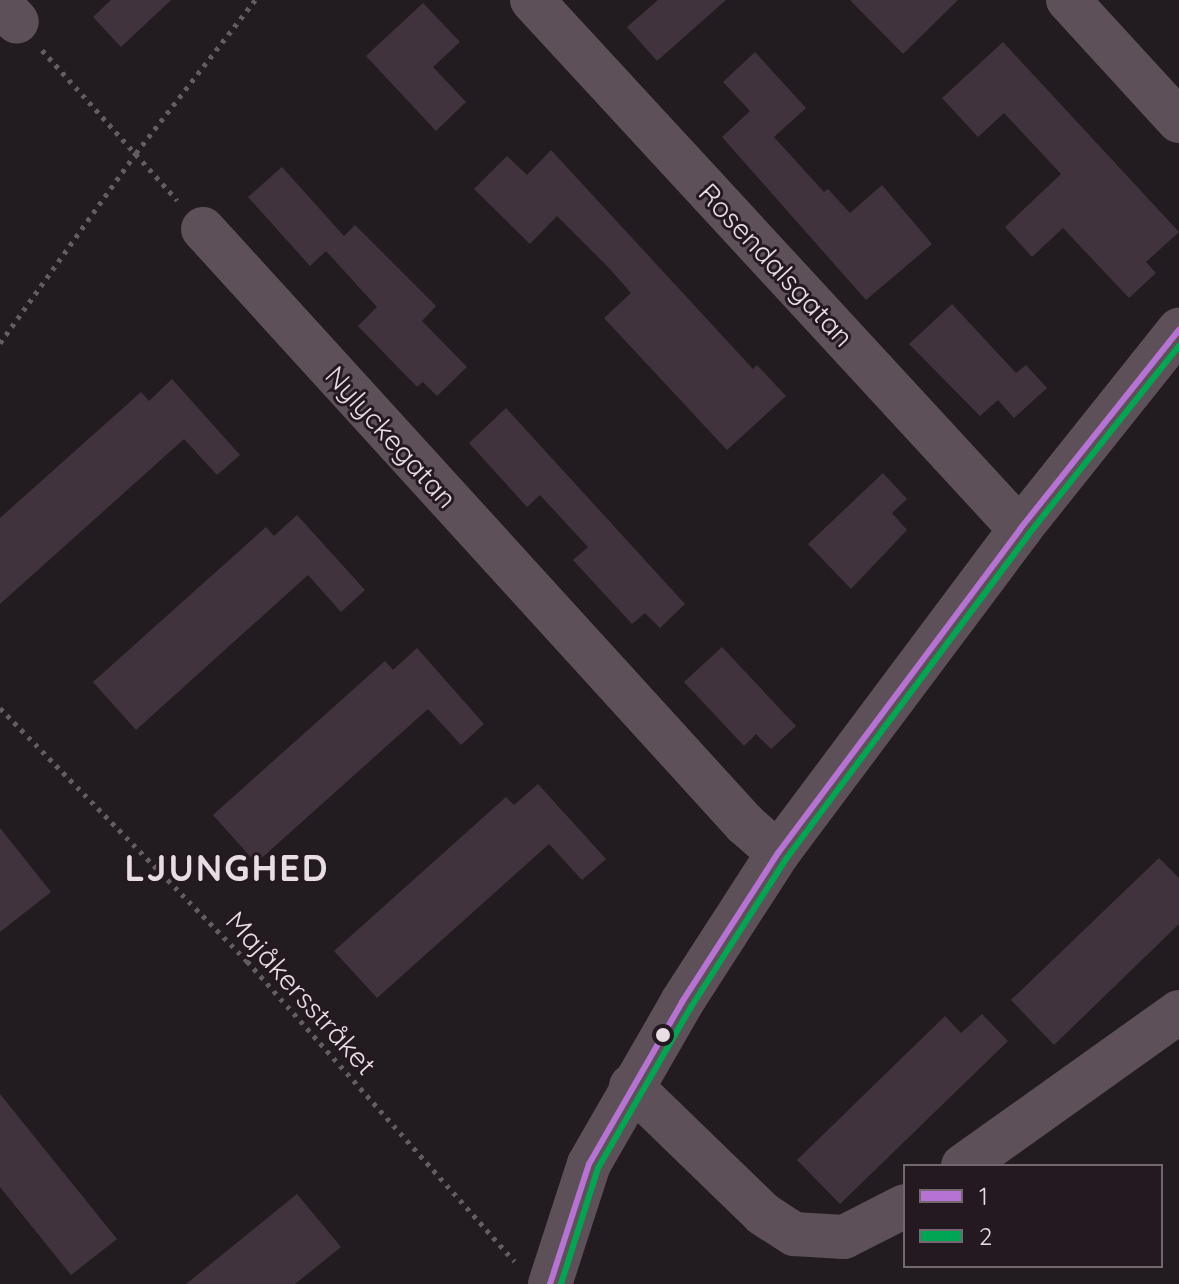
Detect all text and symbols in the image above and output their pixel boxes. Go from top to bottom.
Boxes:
street label: Rosendalsgatan [692,176,860,354]
street label: Nylyckegatan [318,359,464,515]
district label: LJUNGHED [124,846,330,890]
street label: Majåkersstråket [219,904,383,1082]
unlabelled marker [655,1027,671,1043]
legend [903,1164,1163,1268]
text: 1 [979,1181,988,1211]
text: 2 [979,1221,992,1251]

